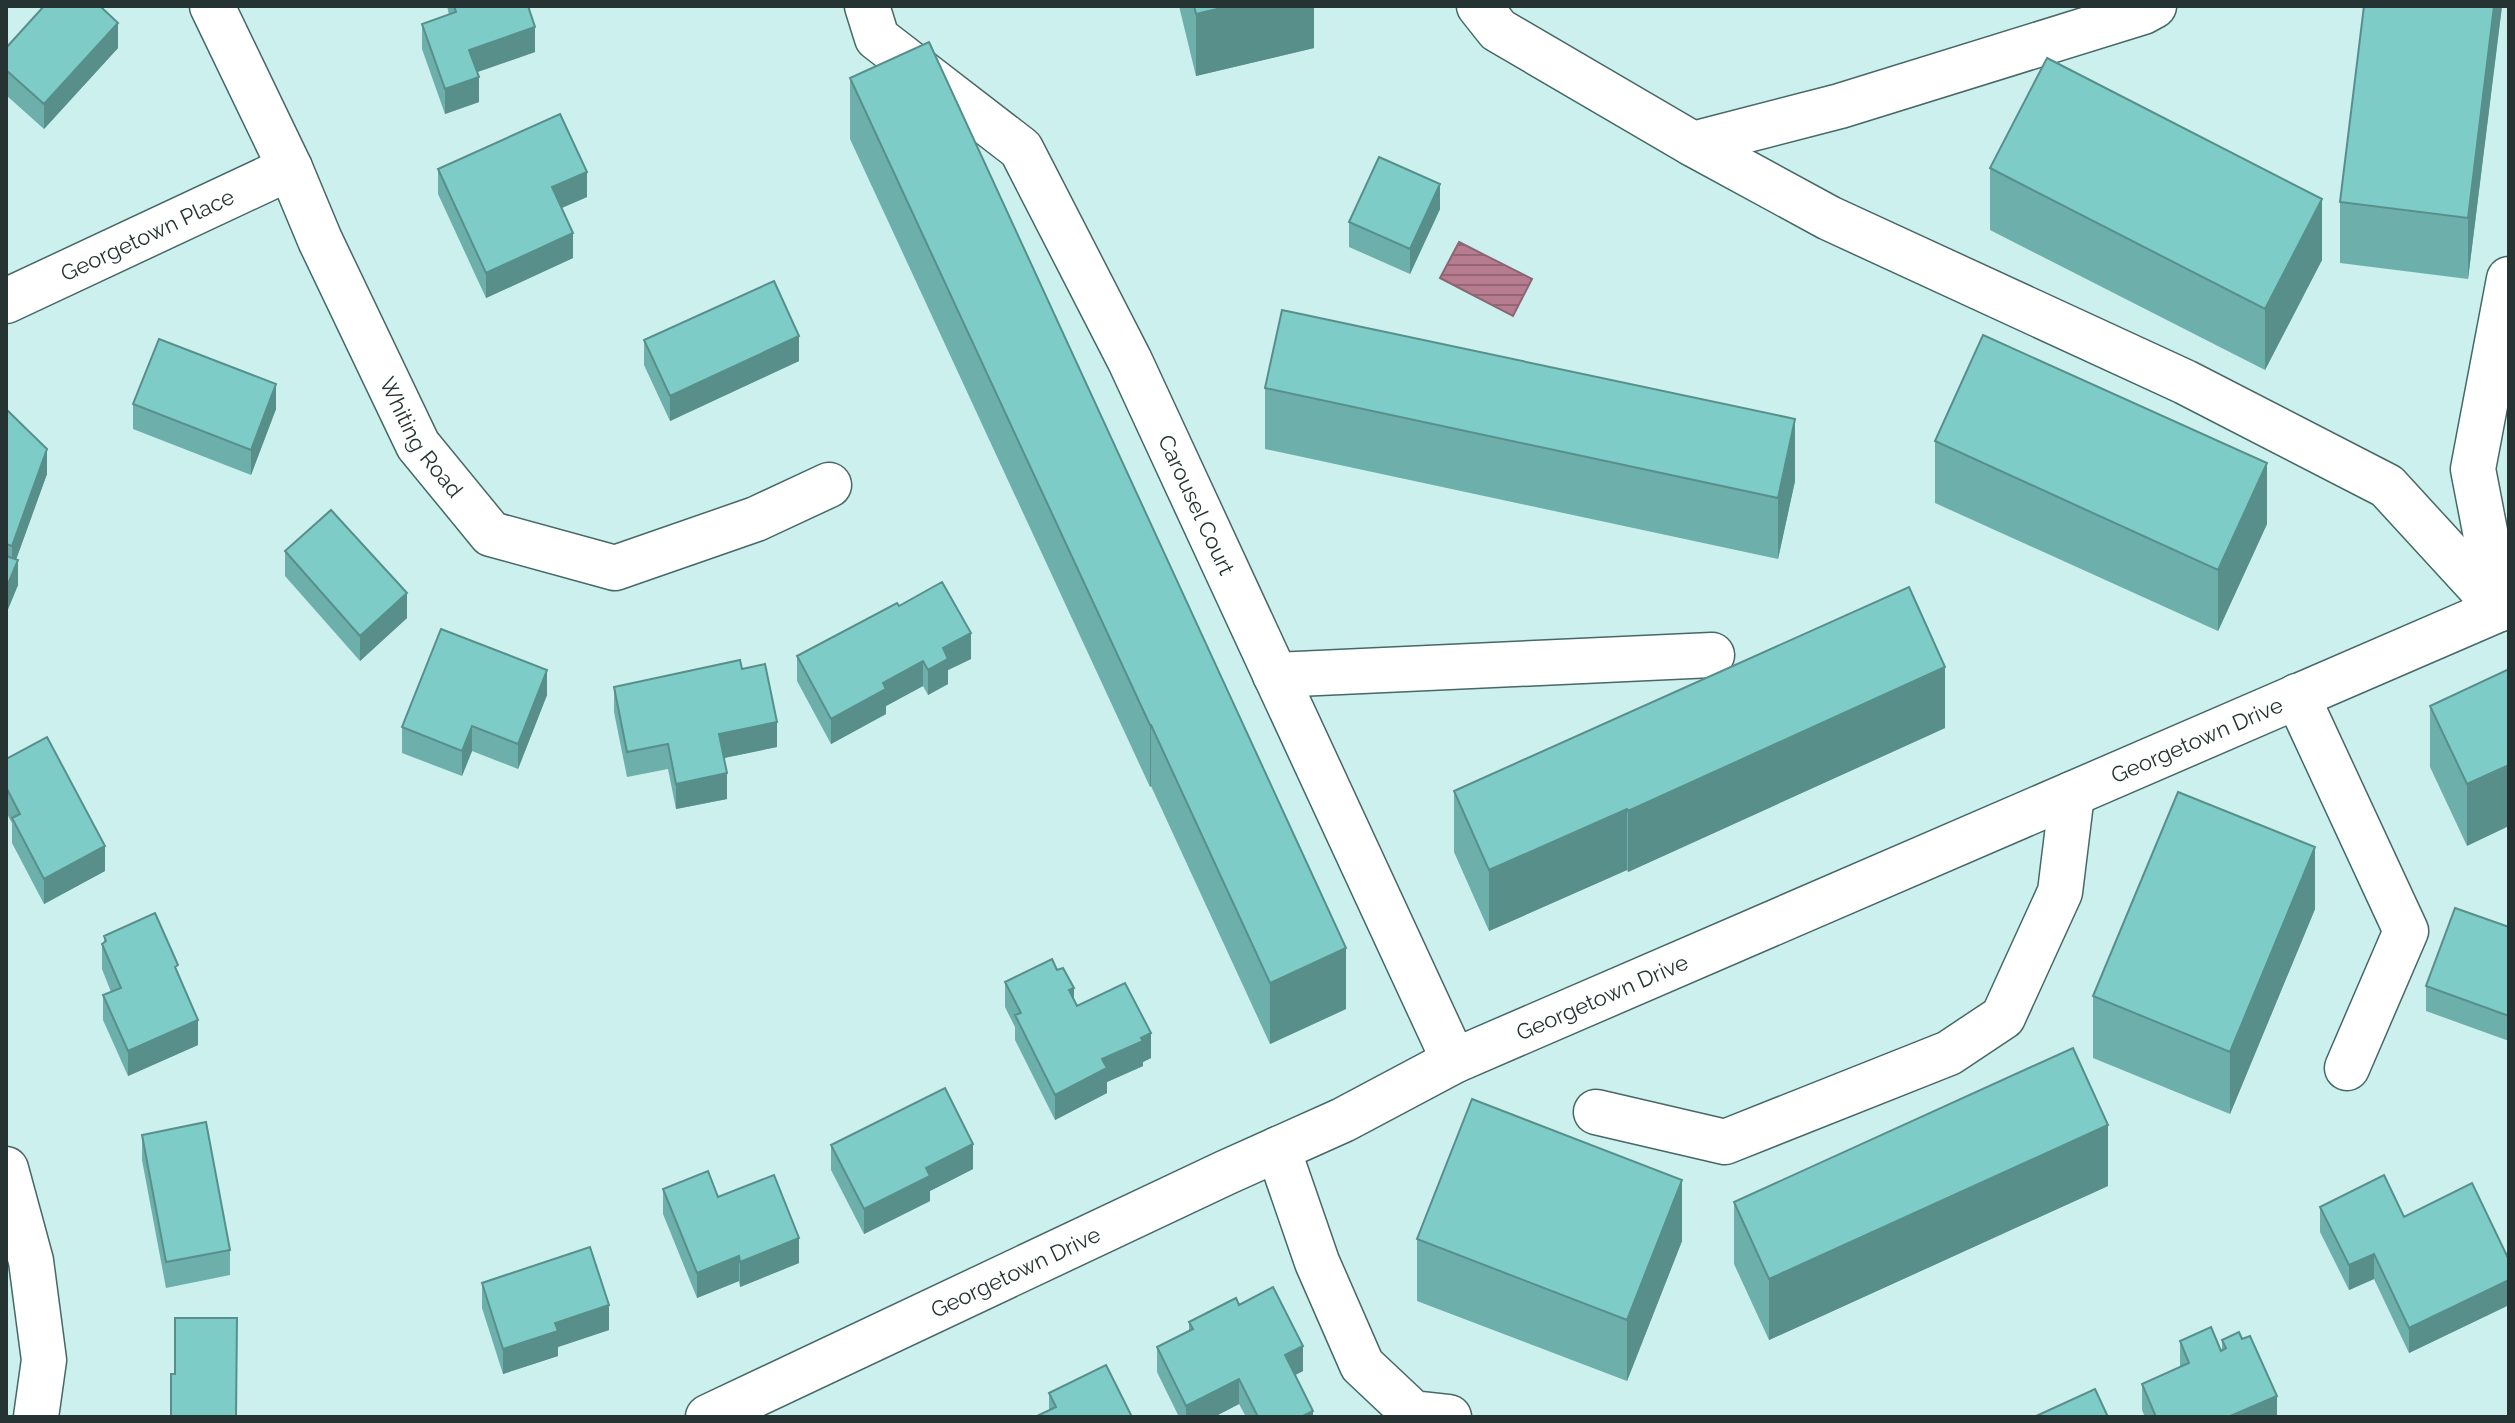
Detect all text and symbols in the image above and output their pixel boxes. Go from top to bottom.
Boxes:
street label: Georgetown Place [56,183,238,287]
street label: Whiting Road [374,373,469,503]
street label: Carousel Court [1153,430,1240,579]
street label: Georgetown Drive [2107,691,2287,788]
street label: Georgetown Drive [1512,948,1692,1046]
street label: Georgetown Drive [927,1221,1104,1323]

